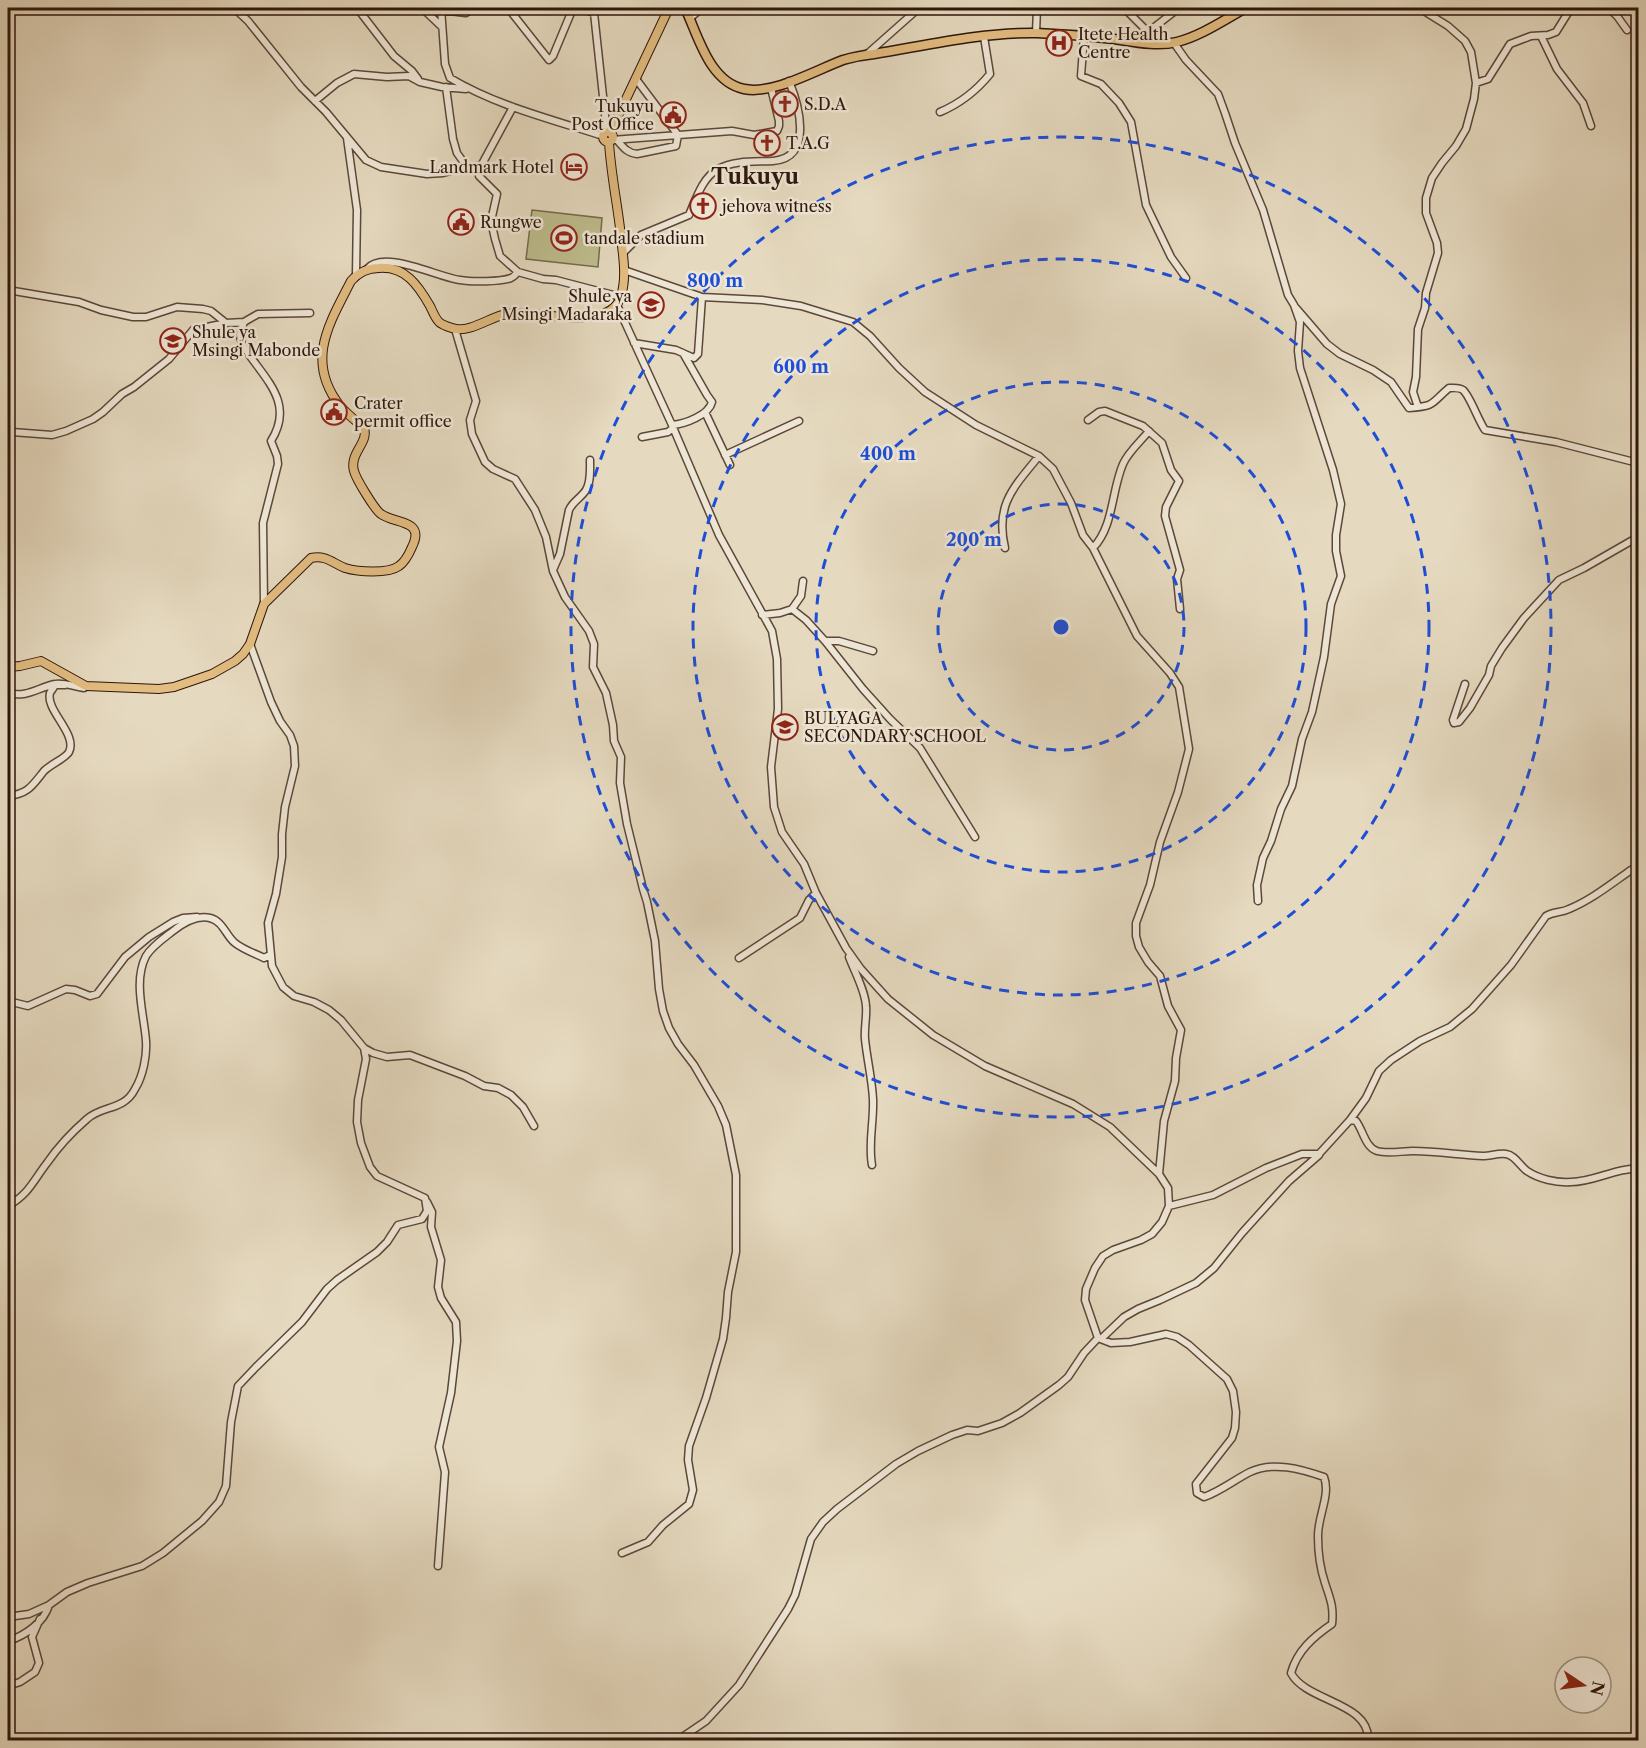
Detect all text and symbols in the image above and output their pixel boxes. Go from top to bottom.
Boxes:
place label: Itete Health Centre [1078,24,1168,62]
hospital icon: Itete Health Centre [1044,28,1074,58]
church icon: S.D.A [770,89,800,119]
place label: S.D.A [804,94,848,114]
place label: Tukuyu Post Office [571,96,654,134]
public building icon: Tukuyu Post Office [658,100,688,130]
church icon: T.A.G [752,128,782,158]
place label: T.A.G [786,133,830,153]
hotel icon: Landmark Hotel [559,152,589,182]
place label: Landmark Hotel [430,157,554,177]
district label: Tukuyu [711,163,799,190]
church icon: jehova witness [688,191,718,221]
place label: jehova witness [719,196,832,216]
public building icon: Rungwe [446,207,476,237]
place label: Rungwe [480,212,542,232]
sports icon: tandale stadium [549,223,579,253]
place label: tandale stadium [584,228,705,248]
text: 800 m [687,270,743,292]
place label: Shule ya Msingi Madaraka [501,286,633,324]
school or university icon: Shule ya Msingi Madaraka [636,290,666,320]
place label: Shule ya Msingi Mabonde [192,322,320,360]
school or university icon: Shule ya Msingi Mabonde [158,326,188,356]
text: 600 m [773,356,829,378]
place label: Crater permit office [354,393,452,431]
public building icon: Crater permit office [319,397,349,427]
text: 400 m [860,443,916,465]
text: 200 m [946,529,1002,551]
centre of rings [1051,617,1071,637]
place label: BULYAGA SECONDARY SCHOOL [804,708,987,746]
school or university icon: BULYAGA SECONDARY SCHOOL [770,712,800,742]
north arrow [1553,1655,1613,1715]
text: N [1586,1679,1609,1697]

